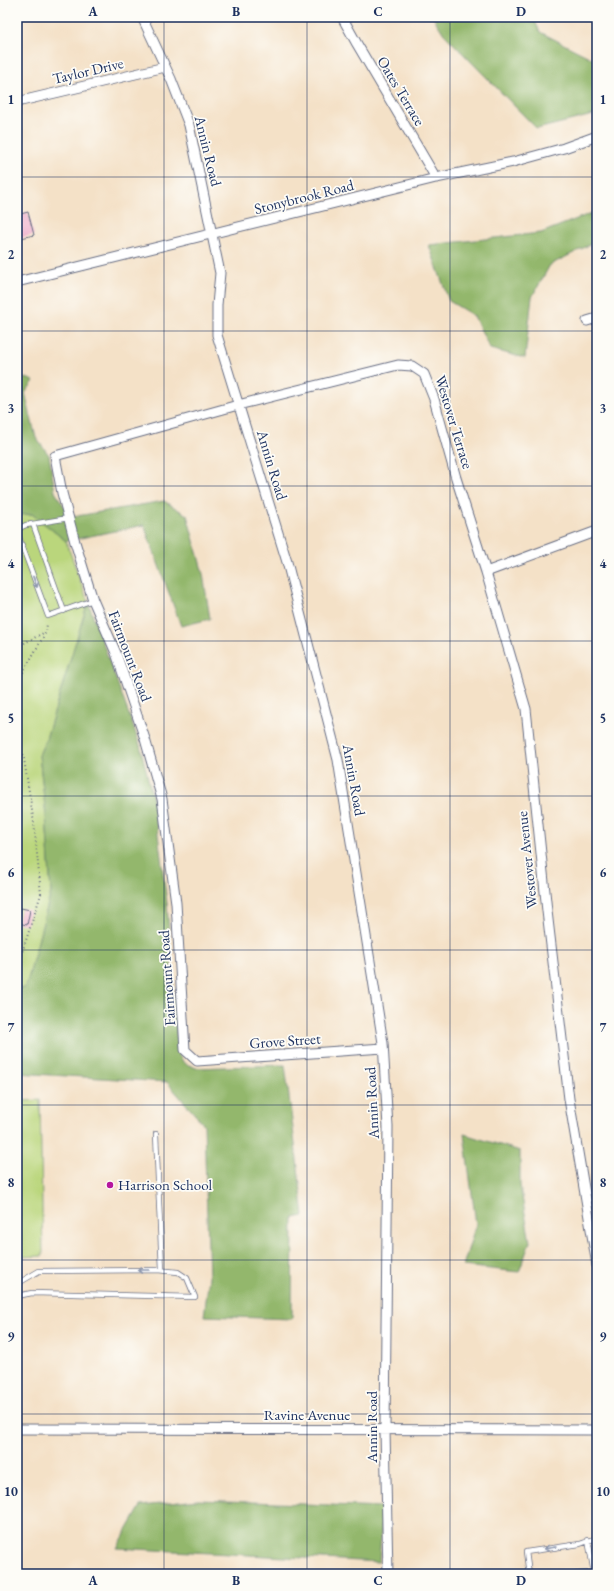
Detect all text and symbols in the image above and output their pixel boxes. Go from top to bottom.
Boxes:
text: A [87,3,98,20]
text: B [232,3,240,20]
text: C [373,3,383,20]
text: D [516,3,526,20]
street label: Oates Terrace [373,52,430,129]
street label: Taylor Drive [51,53,125,88]
text: 1 [8,91,15,108]
text: 1 [600,91,607,108]
street label: Annin Road [190,113,227,189]
street label: Stonybrook Road [252,175,356,218]
text: 2 [8,246,15,263]
text: 2 [600,246,607,263]
street label: Westover Terrace [431,373,478,471]
text: 3 [8,400,15,417]
text: 3 [600,400,607,417]
street label: Annin Road [253,427,292,503]
text: 4 [8,555,15,572]
text: 4 [600,555,607,572]
one-way arrow [32,575,40,587]
street label: Fairmount Road [104,608,157,704]
text: 5 [8,710,14,727]
text: 5 [600,710,606,727]
street label: Annin Road [339,742,370,818]
street label: Westover Avenue [512,810,541,910]
text: 6 [8,864,15,881]
text: 6 [600,864,607,881]
street label: Fairmount Road [154,929,179,1027]
text: 7 [8,1019,15,1036]
text: 7 [600,1019,607,1036]
street label: Grove Street [249,1029,321,1052]
street label: Annin Road [360,1066,383,1141]
text: 8 [8,1174,15,1191]
text: 8 [600,1174,607,1191]
place label: Harrison School [118,1175,212,1194]
marker: Harrison School [105,1180,115,1190]
one-way arrow [137,1266,150,1274]
text: 9 [8,1328,15,1345]
text: 9 [600,1328,607,1345]
street label: Annin Road [362,1390,381,1464]
street label: Ravine Avenue [264,1405,350,1424]
text: 10 [4,1483,18,1500]
text: 10 [596,1483,610,1500]
one-way arrow [544,1544,557,1552]
text: A [87,1572,98,1589]
text: B [232,1572,240,1589]
text: C [373,1572,383,1589]
text: D [516,1572,526,1589]

